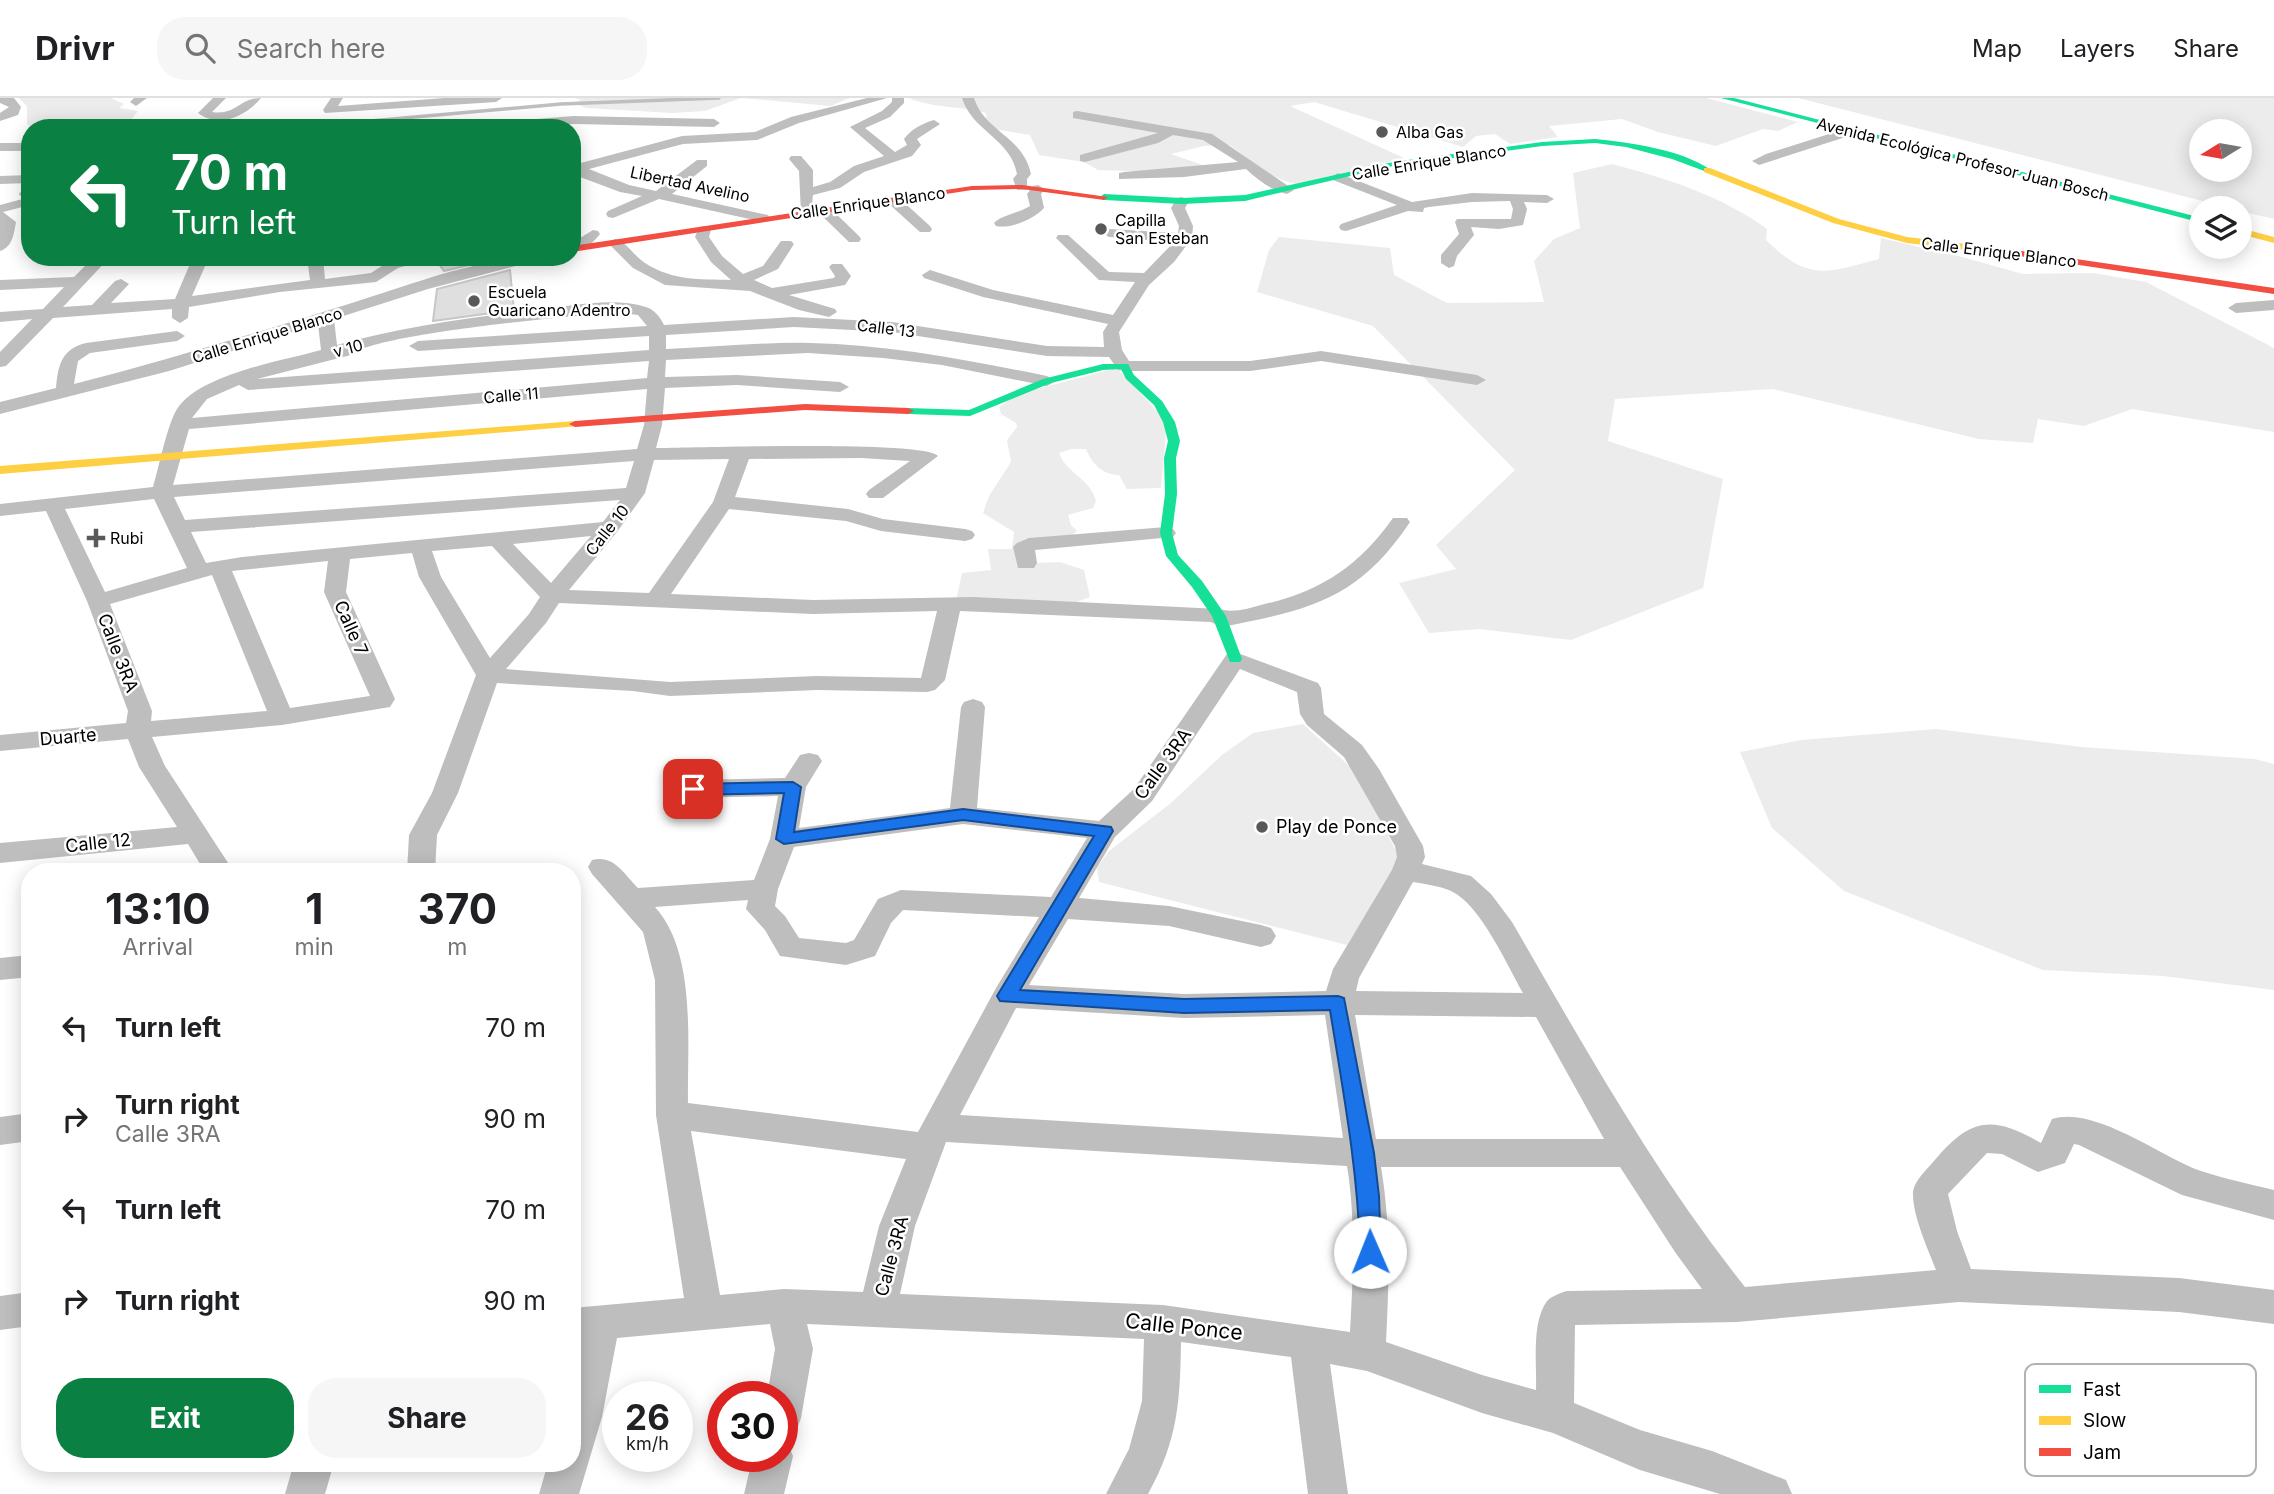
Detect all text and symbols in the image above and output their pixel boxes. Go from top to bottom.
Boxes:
search box [157,17,647,80]
text: Drivr [35,28,115,68]
icon: search [181,29,219,67]
text: Search here [237,33,385,64]
text: Map [1972,34,2022,63]
text: Layers [2060,34,2135,63]
text: Share [2173,34,2239,63]
street label: Avenida Ecológica Profesor Juan Bosch [1815,113,2111,205]
north arrow [2189,119,2252,182]
map controls [2189,119,2252,259]
place label: Alba Gas [1396,122,1464,142]
marker: Alba Gas [1374,124,1390,140]
street label: Calle Enrique Blanco [1350,140,1508,184]
text: 70 m [171,143,288,202]
icon: left [56,147,147,238]
street label: Libertad Avelino [628,162,752,206]
street label: Calle Enrique Blanco [789,182,947,224]
button: layers [2189,196,2252,259]
text: Turn left [171,203,296,242]
place label: Capilla San Esteban [1115,210,1209,248]
marker: Capilla San Esteban [1093,221,1109,237]
street label: Calle Enrique Blanco [1920,233,2078,271]
place label: Escuela Guaricano Adentro [488,282,631,320]
marker: Escuela Guaricano Adentro [466,293,482,309]
street label: Calle Enrique Blanco [189,303,345,367]
street label: Calle 13 [856,315,916,341]
street label: v 10 [331,334,365,362]
street label: Calle 11 [483,383,539,407]
street label: Calle 10 [581,501,633,559]
place label: Rubi [110,528,143,548]
marker: Rubi [88,530,104,546]
street label: Calle 7 [330,597,373,658]
street label: Calle 3RA [94,610,143,695]
street label: Duarte [39,724,97,749]
street label: Calle 3RA [1130,724,1195,803]
pin [663,759,723,819]
icon: arrive [674,770,712,808]
place label: Play de Ponce [1276,816,1397,837]
marker: Play de Ponce [1254,819,1270,835]
street label: Calle 12 [64,829,132,856]
text: 13:10 [105,883,211,934]
text: 1 [305,883,323,934]
text: 370 [418,883,497,934]
text: Arrival [122,933,193,961]
text: min [295,933,334,961]
text: m [447,933,467,961]
icon: left [56,1009,94,1047]
text: Turn left [115,1012,221,1043]
text: 70 m [485,1012,546,1043]
text: Turn right [115,1089,240,1120]
icon: right [56,1100,94,1138]
text: 90 m [483,1103,546,1134]
text: Calle 3RA [115,1120,221,1148]
icon: left [56,1191,94,1229]
text: Turn left [115,1194,221,1225]
text: 70 m [485,1194,546,1225]
street label: Calle 3RA [871,1213,912,1299]
position arrow [1333,1215,1407,1289]
icon: right [56,1282,94,1320]
text: Turn right [115,1285,240,1316]
text: 90 m [483,1285,546,1316]
street label: Calle Ponce [1124,1308,1244,1345]
legend [2025,1364,2256,1476]
button: Exit [56,1378,294,1458]
button: Share [308,1378,546,1458]
text: Fast [2083,1378,2121,1401]
speed limit sign: 30 [707,1381,798,1472]
text: 26 [625,1396,670,1438]
text: Slow [2083,1409,2126,1432]
text: km/h [626,1433,669,1454]
text: Jam [2083,1441,2121,1464]

